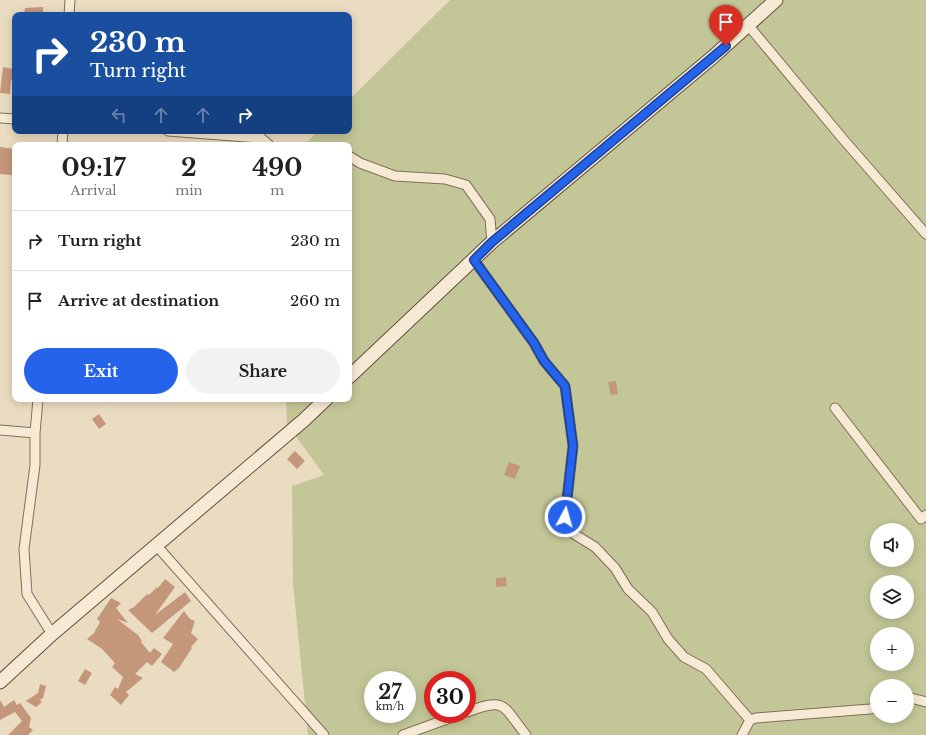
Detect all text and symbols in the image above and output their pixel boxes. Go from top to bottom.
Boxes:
pin [709,5,743,46]
icon: arrive [715,11,737,33]
text: 230 m [90,25,186,60]
icon: right [24,28,76,80]
text: Turn right [90,60,186,82]
icon: left [108,104,130,126]
icon: ahead [150,104,172,126]
icon: ahead [192,104,214,126]
icon: right [234,104,256,126]
text: 09:17 [62,153,126,182]
text: 2 [181,153,197,182]
text: 490 [252,153,302,182]
text: Arrival [71,182,117,199]
text: min [175,182,203,199]
text: m [270,182,284,199]
icon: right [24,230,46,252]
text: Turn right [58,231,141,250]
text: 230 m [290,231,340,250]
icon: arrive [24,290,46,312]
text: Arrive at destination [58,291,219,310]
text: 260 m [290,291,340,310]
button: Exit [24,348,178,394]
button: Share [186,348,340,394]
position arrow [544,496,586,538]
map controls [870,523,914,723]
button: sound [870,523,914,567]
button: layers [870,575,914,619]
button: + [870,627,914,671]
speed limit sign: 30 [424,671,476,723]
button: − [870,679,914,723]
text: 27 [378,680,402,704]
text: km/h [376,700,404,713]

